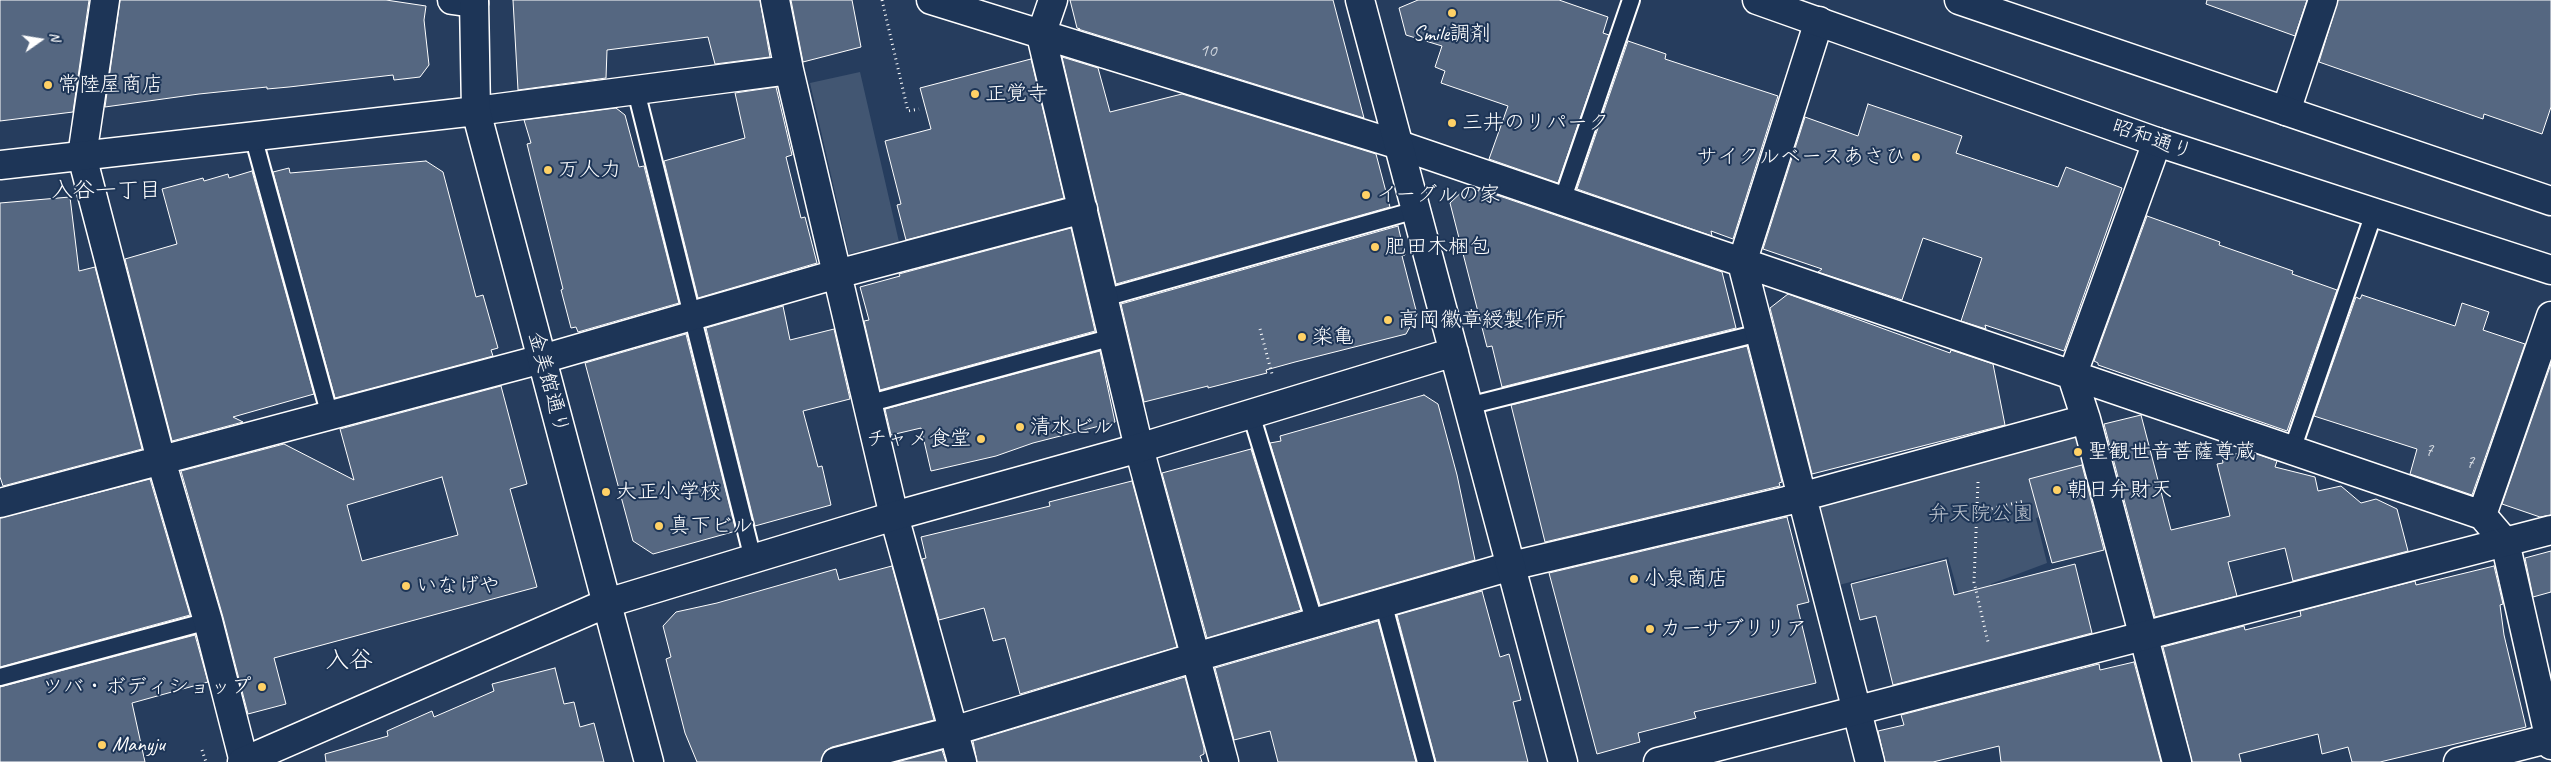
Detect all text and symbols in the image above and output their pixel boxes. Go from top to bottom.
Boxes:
marker: Smile調剤 [1446,7,1458,19]
north arrow [15,15,65,65]
place label: Smile調剤 [1413,21,1491,47]
text: N [46,30,64,43]
house number: 10 [1199,40,1217,62]
place label: 常陸屋商店 [58,72,163,98]
marker: 常陸屋商店 [42,79,54,91]
place label: 正覚寺 [985,81,1048,107]
marker: 正覚寺 [969,88,981,100]
place label: 三井のリパーク [1462,110,1609,136]
street label: 昭和通り [2108,114,2196,166]
marker: 三井のリパーク [1446,117,1458,129]
place label: サイクルベースあさひ [1696,144,1906,170]
marker: サイクルベースあさひ [1910,151,1922,163]
place label: 万人力 [558,157,621,183]
marker: 万人力 [542,164,554,176]
district label: 入谷一丁目 [51,178,161,204]
place label: イーグルの家 [1376,182,1500,208]
marker: イーグルの家 [1360,189,1372,201]
place label: 肥田木梱包 [1385,234,1490,260]
marker: 肥田木梱包 [1369,241,1381,253]
place label: 高岡徽章綬製作所 [1398,307,1566,333]
marker: 高岡徽章綬製作所 [1382,314,1394,326]
place label: 楽亀 [1312,324,1354,350]
street label: 金美館通り [522,329,574,437]
marker: 楽亀 [1296,331,1308,343]
place label: 清水ビル [1030,414,1114,440]
marker: 清水ビル [1014,421,1026,433]
place label: チャメ食堂 [866,426,971,452]
marker: チャメ食堂 [975,433,987,445]
place label: 聖観世音菩薩尊蔵 [2088,439,2256,465]
house number: 7 [2425,440,2433,462]
marker: 聖観世音菩薩尊蔵 [2072,446,2084,458]
house number: 7 [2466,452,2474,474]
place label: 朝日弁財天 [2067,477,2172,503]
place label: 大正小学校 [616,479,721,505]
marker: 朝日弁財天 [2051,484,2063,496]
marker: 大正小学校 [600,486,612,498]
park label: 弁天院公園 [1929,501,2033,527]
place label: 真下ビル [669,513,753,539]
marker: 真下ビル [653,520,665,532]
place label: 小泉商店 [1644,566,1728,592]
place label: いなげや [416,573,500,599]
marker: 小泉商店 [1628,573,1640,585]
marker: いなげや [400,580,412,592]
place label: カーサブリリア [1660,616,1807,642]
marker: カーサブリリア [1644,623,1656,635]
district label: 入谷 [325,647,373,675]
place label: ツバ・ボディショップ [42,674,252,700]
marker: ツバ・ボディショップ [256,681,268,693]
place label: Manyju [112,732,165,758]
marker: Manyju [96,739,108,751]

